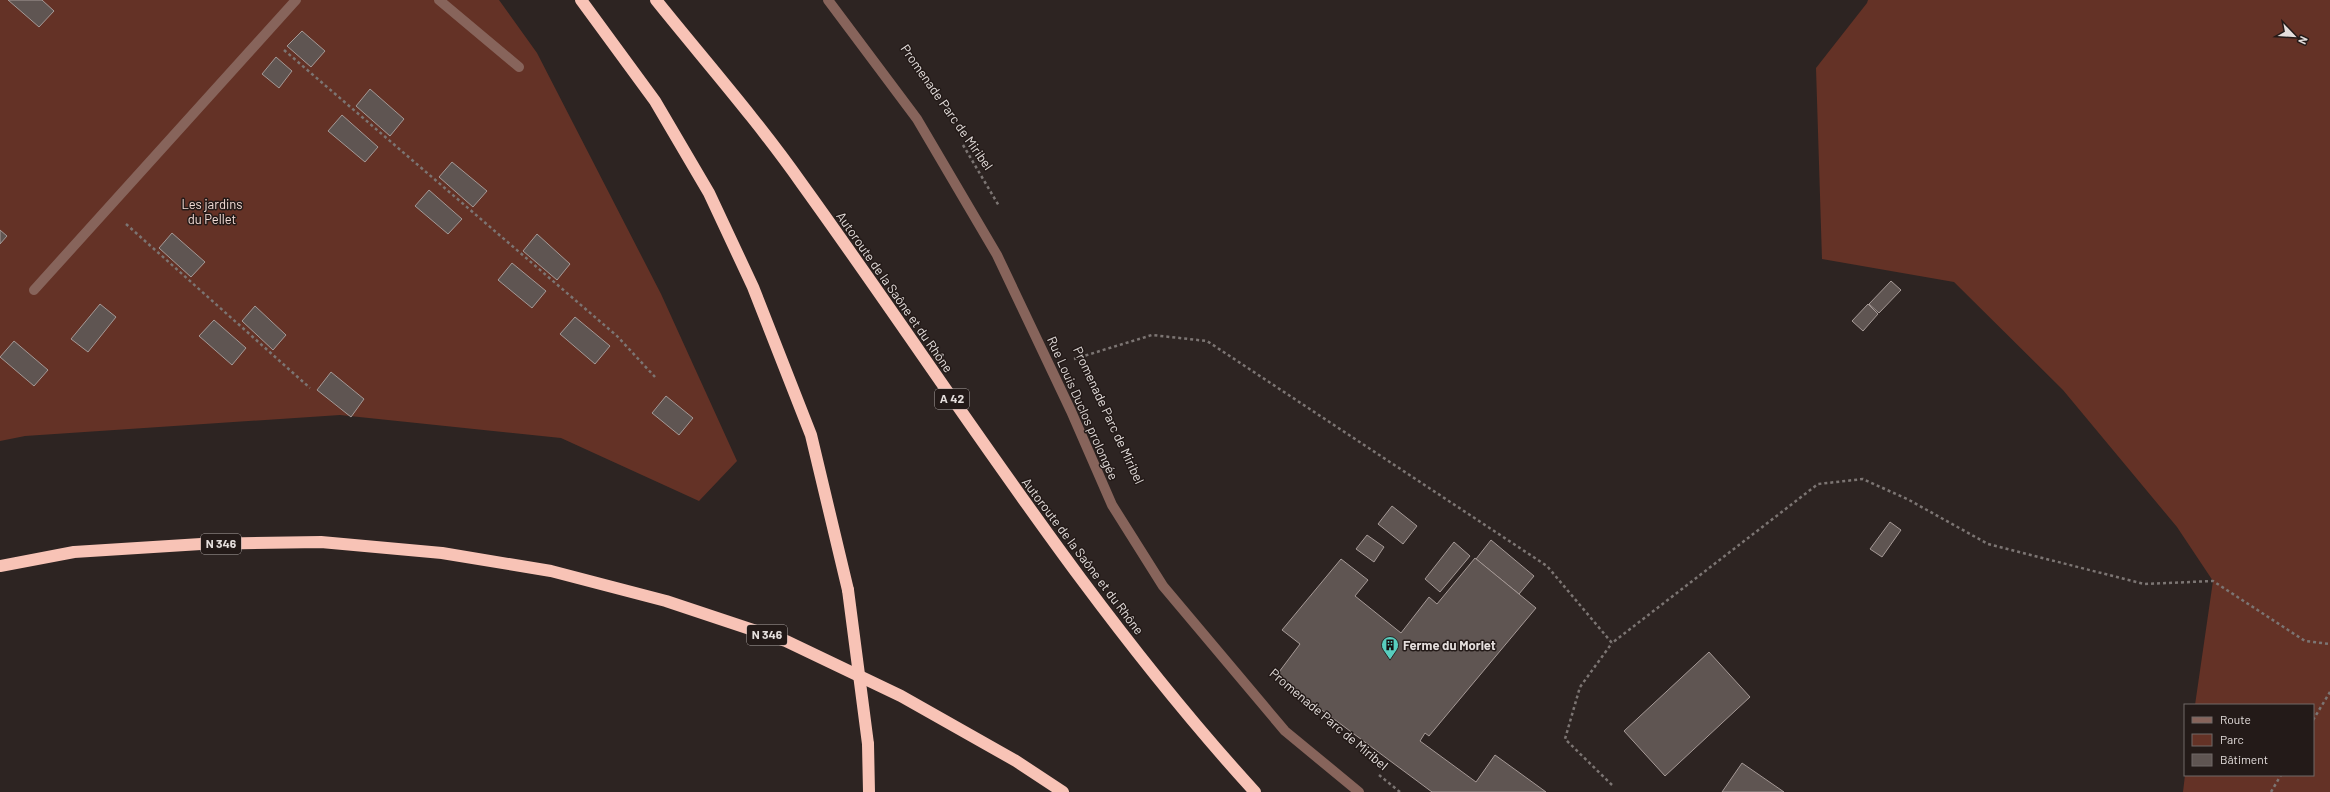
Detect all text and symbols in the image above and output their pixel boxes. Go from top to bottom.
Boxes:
north arrow [2274,16,2314,56]
text: N [2296,34,2311,47]
street label: Promenade Parc de Miribel [897,41,997,173]
park label: Les jardins du Pellet [181,196,243,227]
street label: Autoroute de la Saône et du Rhône [833,209,957,375]
street label: Rue Louis Duclos prolongée [1044,334,1122,482]
street label: Promenade Parc de Miribel [1070,344,1148,486]
road number: A 42 [935,389,969,409]
street label: Autoroute de la Saône et du Rhône [1019,474,1147,638]
road number: N 346 [201,534,241,554]
road number: N 346 [747,625,787,645]
building icon: Ferme du Morlet [1380,635,1400,660]
place label: Ferme du Morlet [1403,637,1496,653]
street label: Promenade Parc de Miribel [1266,665,1392,773]
legend [2184,704,2314,776]
text: Route [2220,712,2251,726]
text: Parc [2220,732,2244,746]
text: Bâtiment [2220,752,2268,766]

